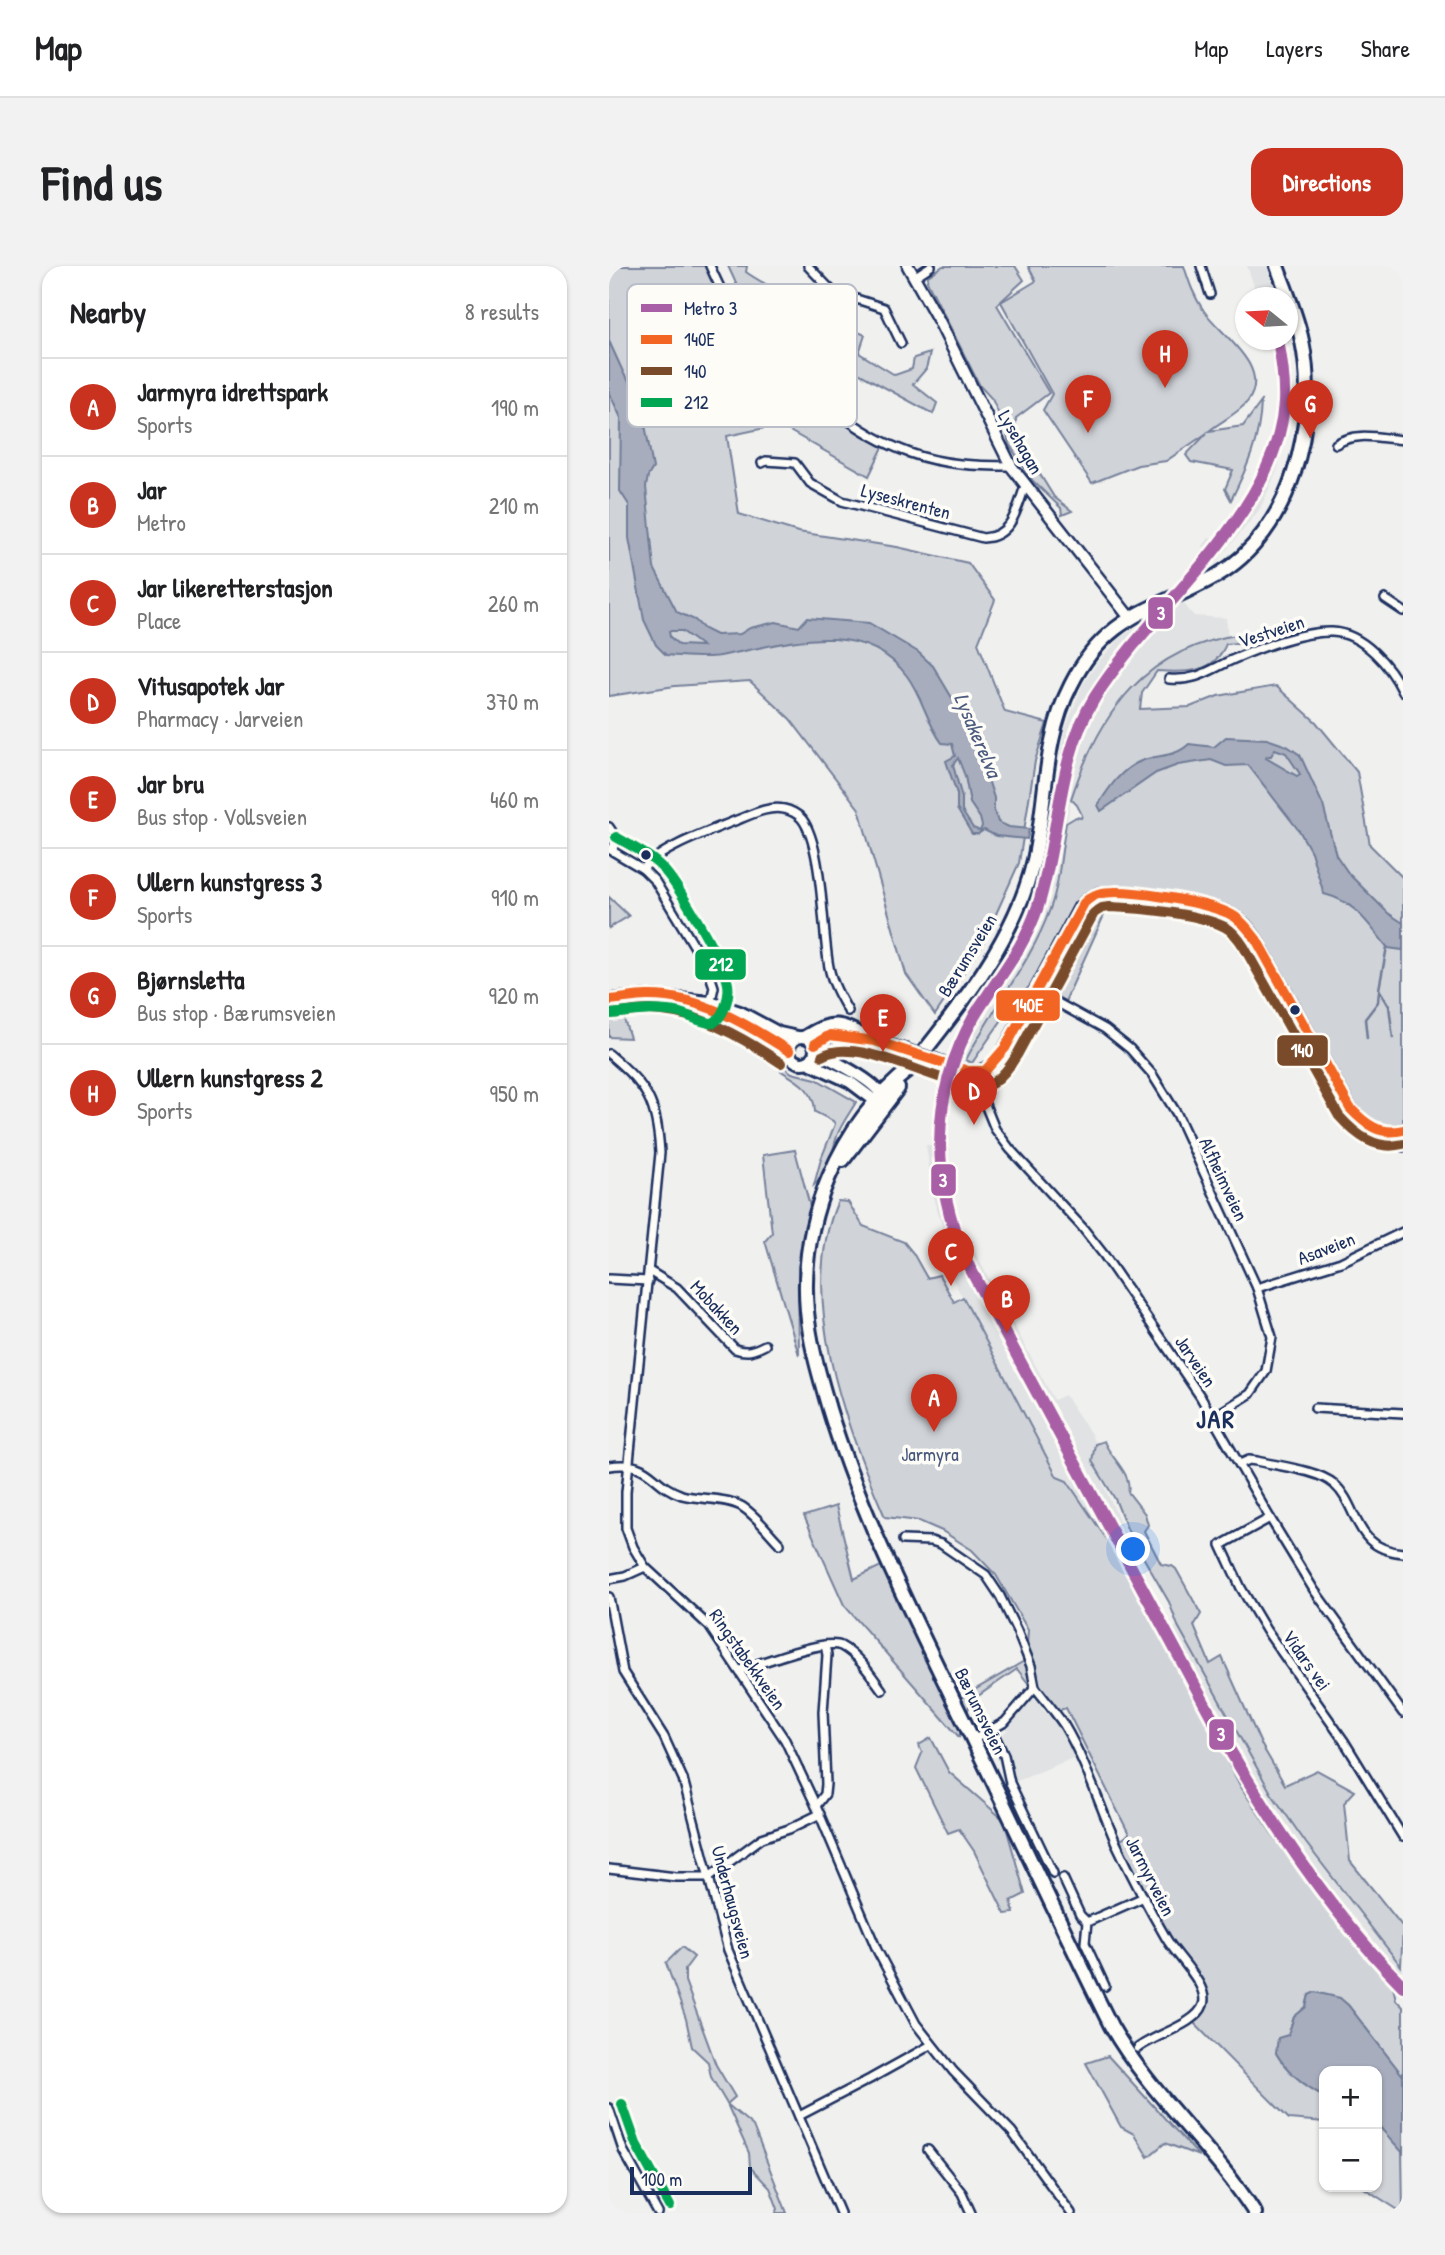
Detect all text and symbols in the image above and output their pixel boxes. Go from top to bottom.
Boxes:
text: Map [35,26,82,70]
text: Map [1194,32,1228,64]
text: Layers [1266,32,1323,64]
text: Share [1361,32,1410,64]
button: Directions [1251,148,1403,216]
text: Find us [42,149,162,215]
legend [627,284,857,427]
north arrow [1235,287,1298,350]
text: Nearby [70,292,146,332]
text: Metro 3 [684,295,737,321]
text: 8 results [465,296,539,327]
text: 140E [684,326,716,352]
pin: H [1142,330,1188,388]
text: 140 [684,358,707,384]
text: Jarmyra idrettspark [137,374,328,409]
pin: F [1065,375,1111,433]
pin: G [1287,380,1333,438]
text: 212 [684,389,709,415]
text: A [87,392,99,423]
text: 190 m [491,392,539,423]
street label: Lysehagan [992,405,1050,479]
text: Sports [137,409,192,440]
text: Jar [137,472,167,507]
street label: Lyseskrenten [859,477,953,525]
text: B [87,490,99,521]
text: 210 m [489,490,539,521]
text: Metro [137,507,186,538]
text: Jar likeretterstasjon [137,570,333,605]
text: C [87,588,99,619]
text: 260 m [488,588,539,619]
line badge: 3 [1147,596,1174,630]
text: 3 [1157,600,1166,626]
text: Place [137,605,181,636]
street label: Vestveien [1235,608,1307,654]
text: Vitusapotek Jar [137,668,284,703]
text: D [88,686,98,717]
text: 370 m [486,686,539,717]
water label: Lysakerelva [947,688,1010,784]
text: Pharmacy · Jarveien [137,703,304,734]
text: Jar bru [137,766,204,801]
text: E [88,784,98,815]
text: 460 m [490,784,539,815]
text: Bus stop · Vollsveien [137,801,307,832]
unlabelled marker [639,848,653,862]
text: Ullern kunstgress 3 [137,864,322,899]
text: F [89,882,97,913]
text: 910 m [491,882,539,913]
text: Sports [137,899,192,930]
street label: Bærumsveien [931,909,1003,1001]
line badge: 212 [694,948,747,981]
text: 212 [709,951,733,977]
text: Bjørnsletta [137,962,244,997]
text: G [87,980,99,1011]
text: 920 m [489,980,539,1011]
line badge: 140E [995,989,1061,1022]
text: 140E [1013,992,1044,1018]
pin: E [860,994,906,1052]
text: Bus stop · Bærumsveien [137,997,336,1028]
unlabelled marker [1288,1003,1302,1017]
line badge: 140 [1276,1034,1329,1067]
text: 140 [1291,1037,1314,1063]
text: Ullern kunstgress 2 [137,1060,323,1095]
pin: D [951,1067,997,1125]
text: H [88,1078,98,1109]
text: 950 m [490,1078,539,1109]
text: Sports [137,1095,192,1126]
street label: Alfheimveien [1193,1133,1255,1225]
line badge: 3 [930,1163,957,1197]
text: 3 [939,1167,948,1193]
street label: Asaveien [1294,1225,1358,1271]
pin: C [928,1228,974,1286]
street label: Mobakken [685,1274,749,1340]
pin: B [984,1275,1030,1333]
street label: Jarveien [1169,1330,1223,1392]
pin: A [911,1374,957,1432]
district label: JAR [1196,1401,1236,1436]
park label: Jarmyra [901,1441,959,1467]
your location [1116,1532,1150,1566]
street label: Ringstabekkveien [704,1603,792,1715]
street label: Vidars vei [1277,1625,1337,1695]
street label: Bærumsveien [949,1663,1013,1759]
line badge: 3 [1208,1718,1235,1751]
text: 3 [1217,1721,1226,1747]
street label: Jarmyrveien [1120,1832,1182,1920]
street label: Underhaugsveien [705,1843,761,1961]
map controls [1319,2066,1382,2192]
button: + [1319,2066,1382,2129]
button: − [1319,2129,1382,2192]
scale bar [630,2164,753,2196]
text: 100 m [641,2166,682,2192]

